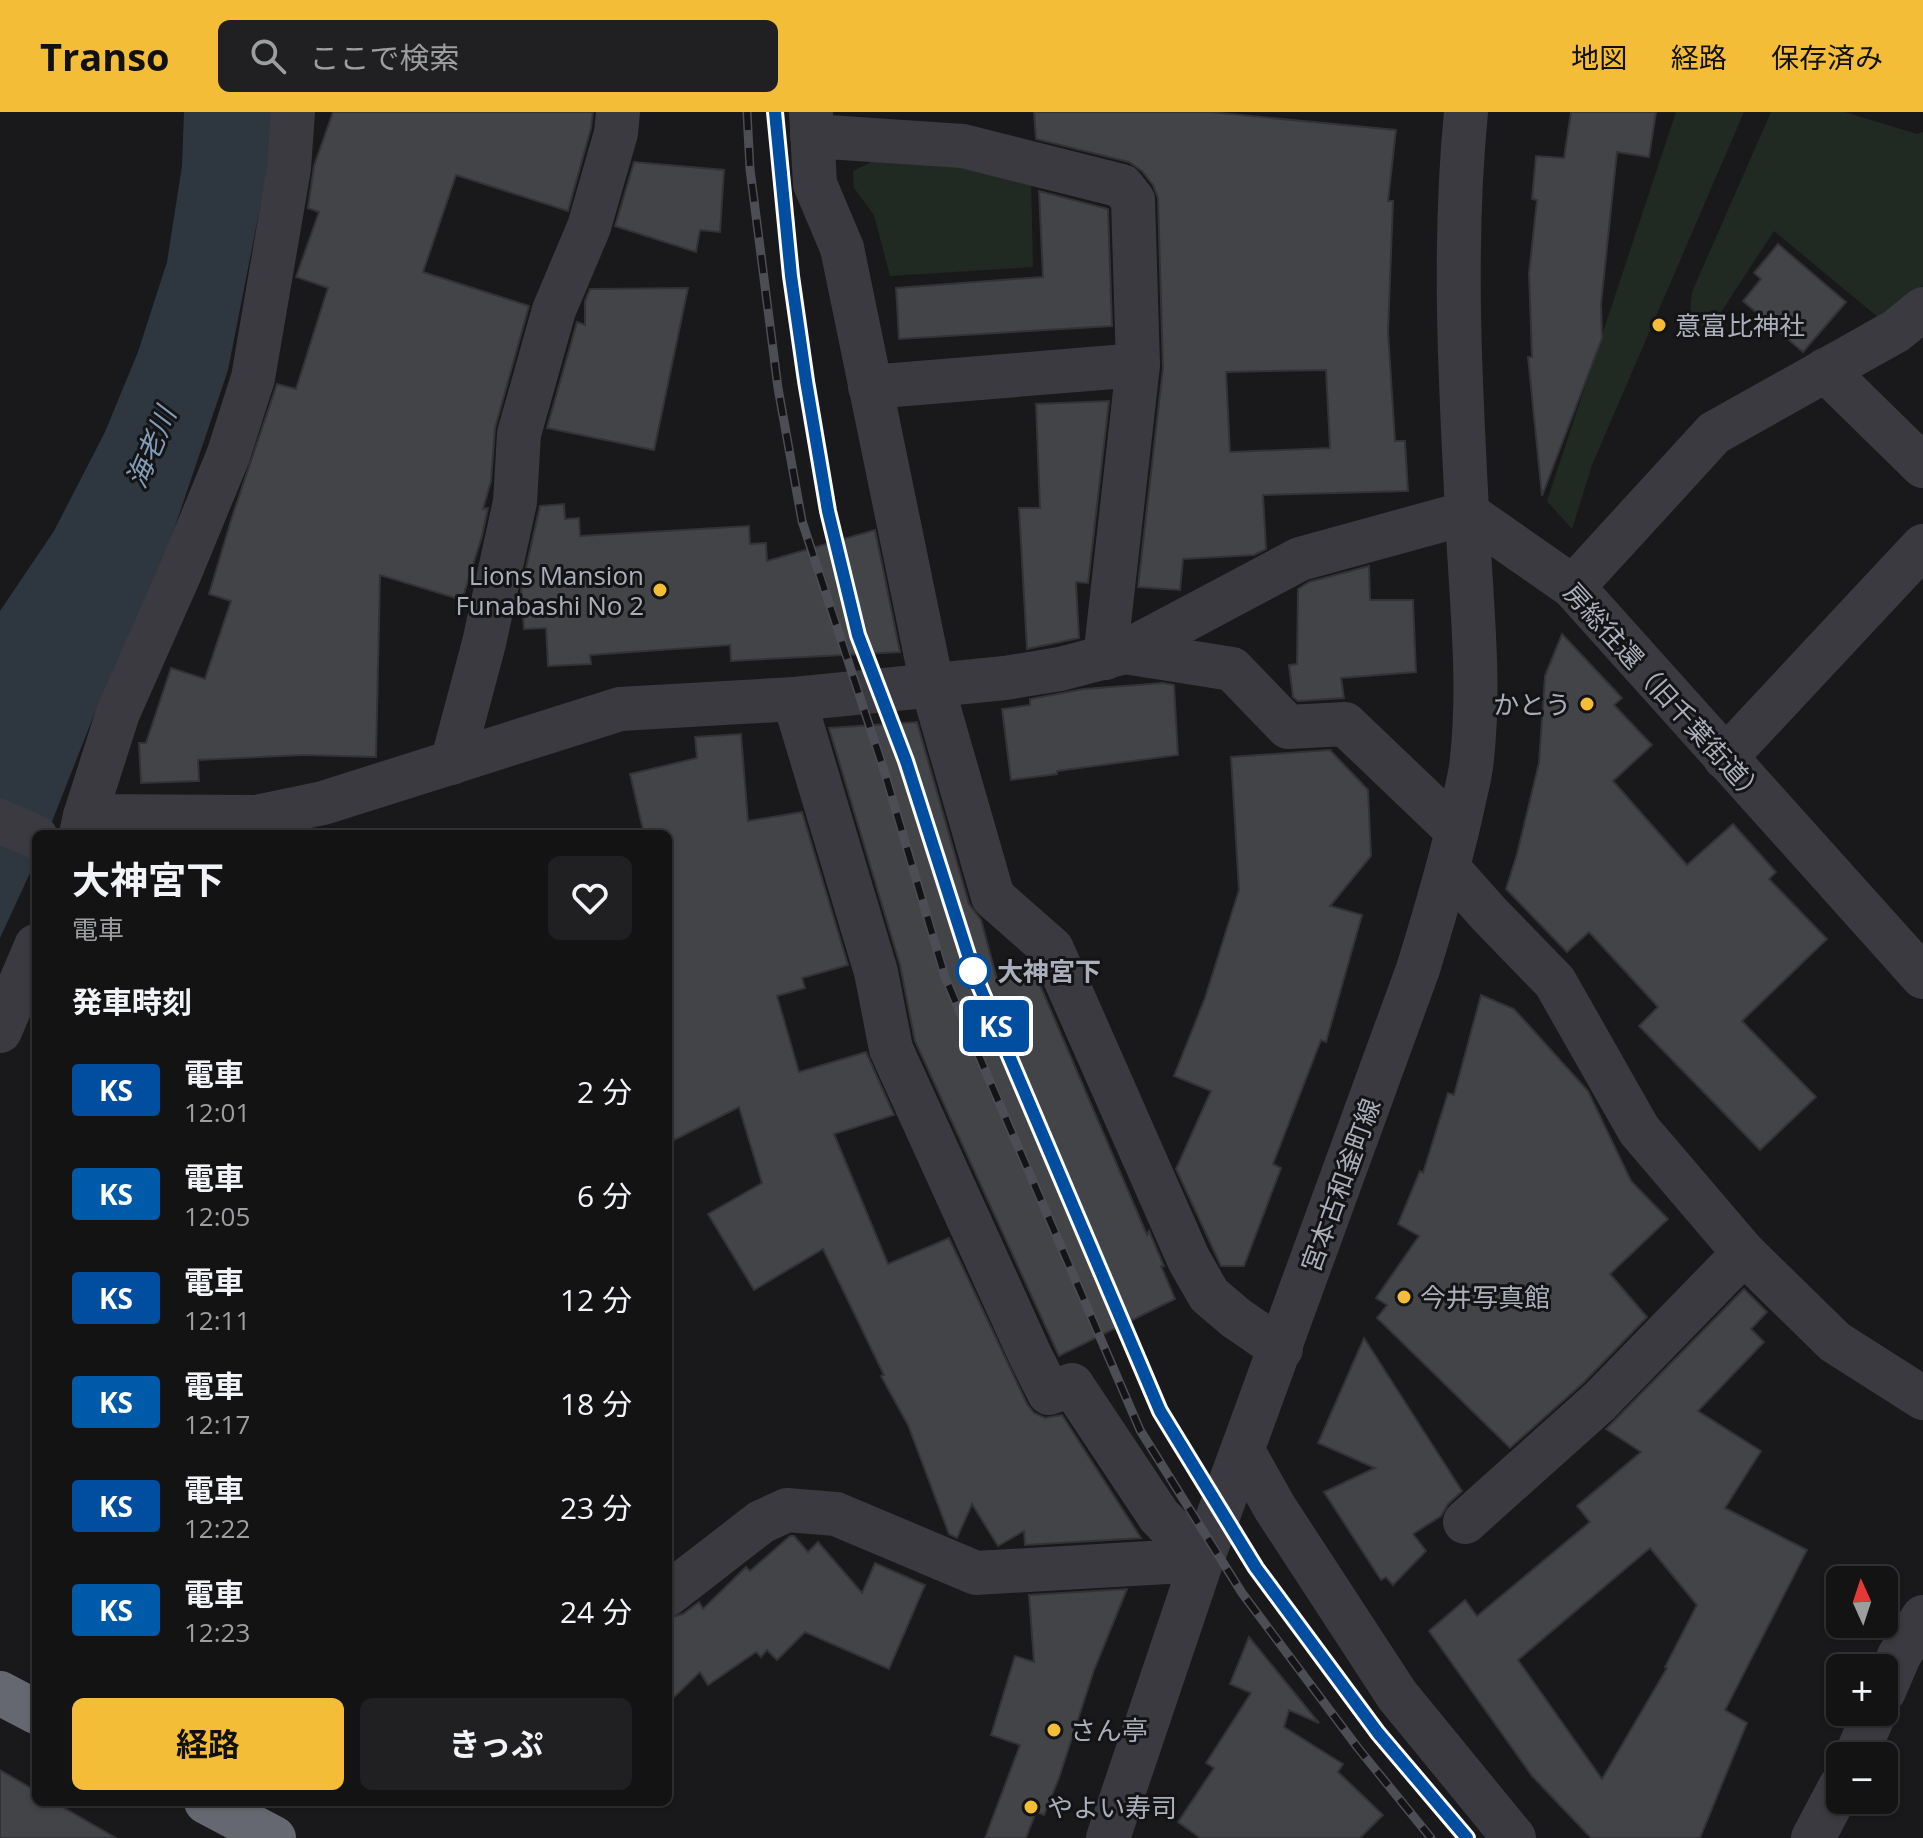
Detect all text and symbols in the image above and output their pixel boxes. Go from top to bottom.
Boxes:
search box [218,20,778,92]
text: Transo [40,30,170,82]
icon: search [246,34,290,78]
text: ここで検索 [310,37,460,78]
text: 地図 [1571,38,1627,76]
text: 経路 [1671,38,1727,76]
text: 保存済み [1771,38,1883,76]
place label: 意富比神社 [1675,307,1805,343]
marker: 意富比神社 [1650,316,1668,334]
water label: 海老川 [116,398,185,493]
place label: Lions Mansion Funabashi No 2 [455,557,644,623]
street label: 房総往還（旧千葉街道） [1556,575,1774,811]
marker: Lions Mansion Funabashi No 2 [651,581,669,599]
place label: かとう [1493,686,1571,722]
marker: かとう [1578,695,1596,713]
text: 大神宮下 [72,853,224,905]
button: heart [548,856,632,940]
text: 電車 [72,911,124,947]
place label: 大神宮下 [997,953,1101,989]
marker: 大神宮下 [956,954,990,988]
text: 発車時刻 [72,981,192,1022]
line badge: KS [960,1000,1032,1052]
text: KS [979,1007,1013,1045]
text: 電車 [184,1053,244,1094]
text: KS [99,1071,133,1109]
text: 2 分 [577,1071,632,1112]
street label: 宮本古和釜町線 [1292,1093,1388,1277]
text: 12:01 [184,1094,250,1130]
text: 電車 [184,1157,244,1198]
text: KS [99,1175,133,1213]
text: 6 分 [577,1175,632,1216]
text: 12:05 [184,1198,250,1234]
text: 電車 [184,1261,244,1302]
text: KS [99,1279,133,1317]
text: 12 分 [560,1279,632,1320]
place label: 今井写真館 [1420,1279,1550,1315]
marker: 今井写真館 [1395,1288,1413,1306]
text: 12:11 [184,1302,250,1338]
text: 電車 [184,1365,244,1406]
text: KS [99,1383,133,1421]
text: 18 分 [560,1383,632,1424]
text: 12:17 [184,1406,250,1442]
text: 電車 [184,1469,244,1510]
text: KS [99,1487,133,1525]
text: 23 分 [560,1487,632,1528]
text: 12:22 [184,1510,250,1546]
north arrow [1826,1566,1898,1638]
map controls [1826,1566,1898,1814]
text: 電車 [184,1573,244,1614]
text: KS [99,1591,133,1629]
text: 24 分 [560,1591,632,1632]
text: 12:23 [184,1614,250,1650]
button: + [1826,1654,1898,1726]
button: 経路 [72,1698,344,1790]
button: きっぷ [360,1698,632,1790]
place label: さん亭 [1070,1712,1148,1748]
marker: さん亭 [1045,1721,1063,1739]
button: − [1826,1742,1898,1814]
place label: やよい寿司 [1047,1789,1177,1825]
marker: やよい寿司 [1022,1798,1040,1816]

